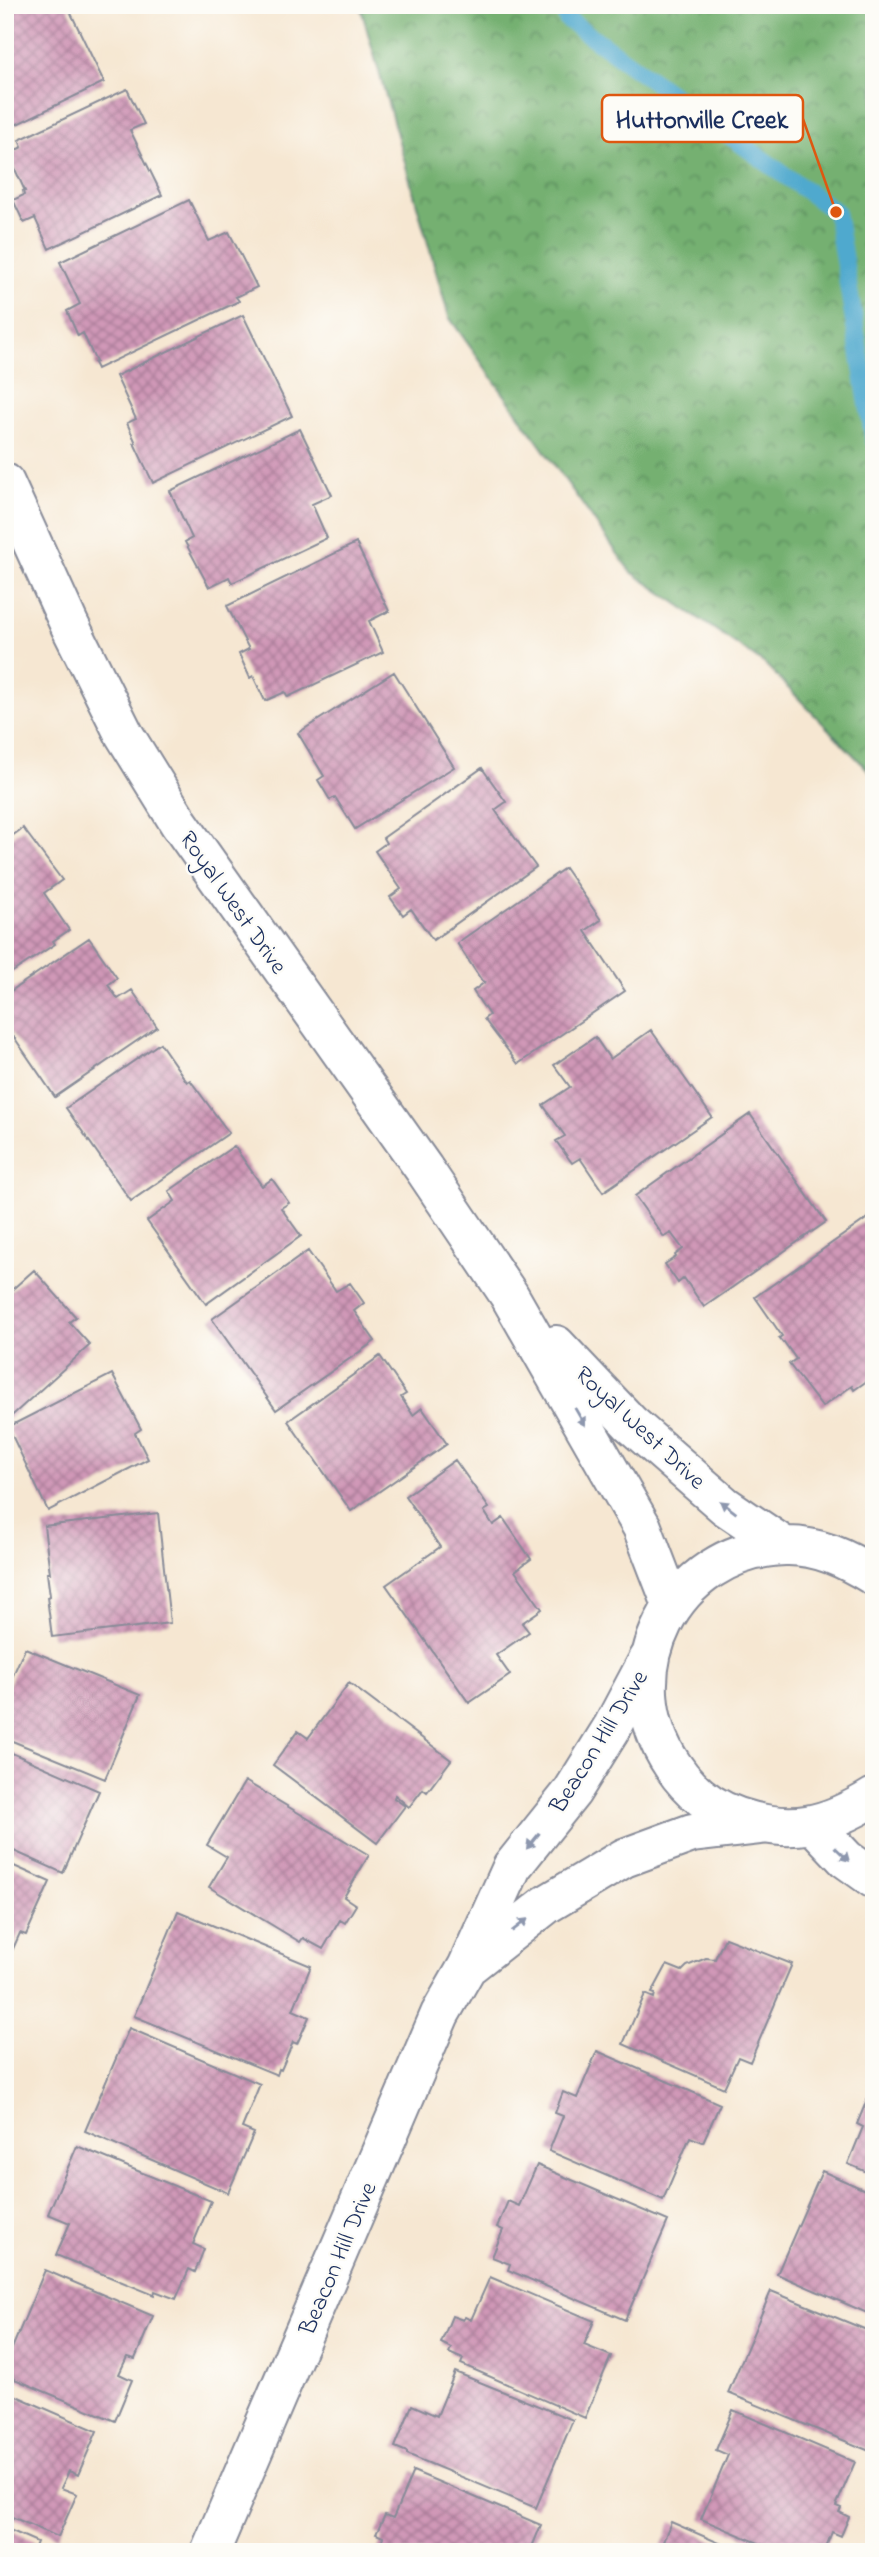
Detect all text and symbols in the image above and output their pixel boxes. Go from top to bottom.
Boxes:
callout: Huttonville Creek [602,95,803,142]
text: Huttonville Creek [616,103,789,141]
street label: Royal West Drive [169,825,295,983]
street label: Royal West Drive [565,1359,713,1500]
one-way arrow [574,1407,586,1427]
one-way arrow [719,1500,737,1514]
street label: Beacon Hill Drive [541,1664,658,1822]
one-way arrow [525,1831,540,1849]
one-way arrow [833,1846,850,1862]
one-way arrow [512,1918,529,1933]
street label: Beacon Hill Drive [291,2177,387,2342]

